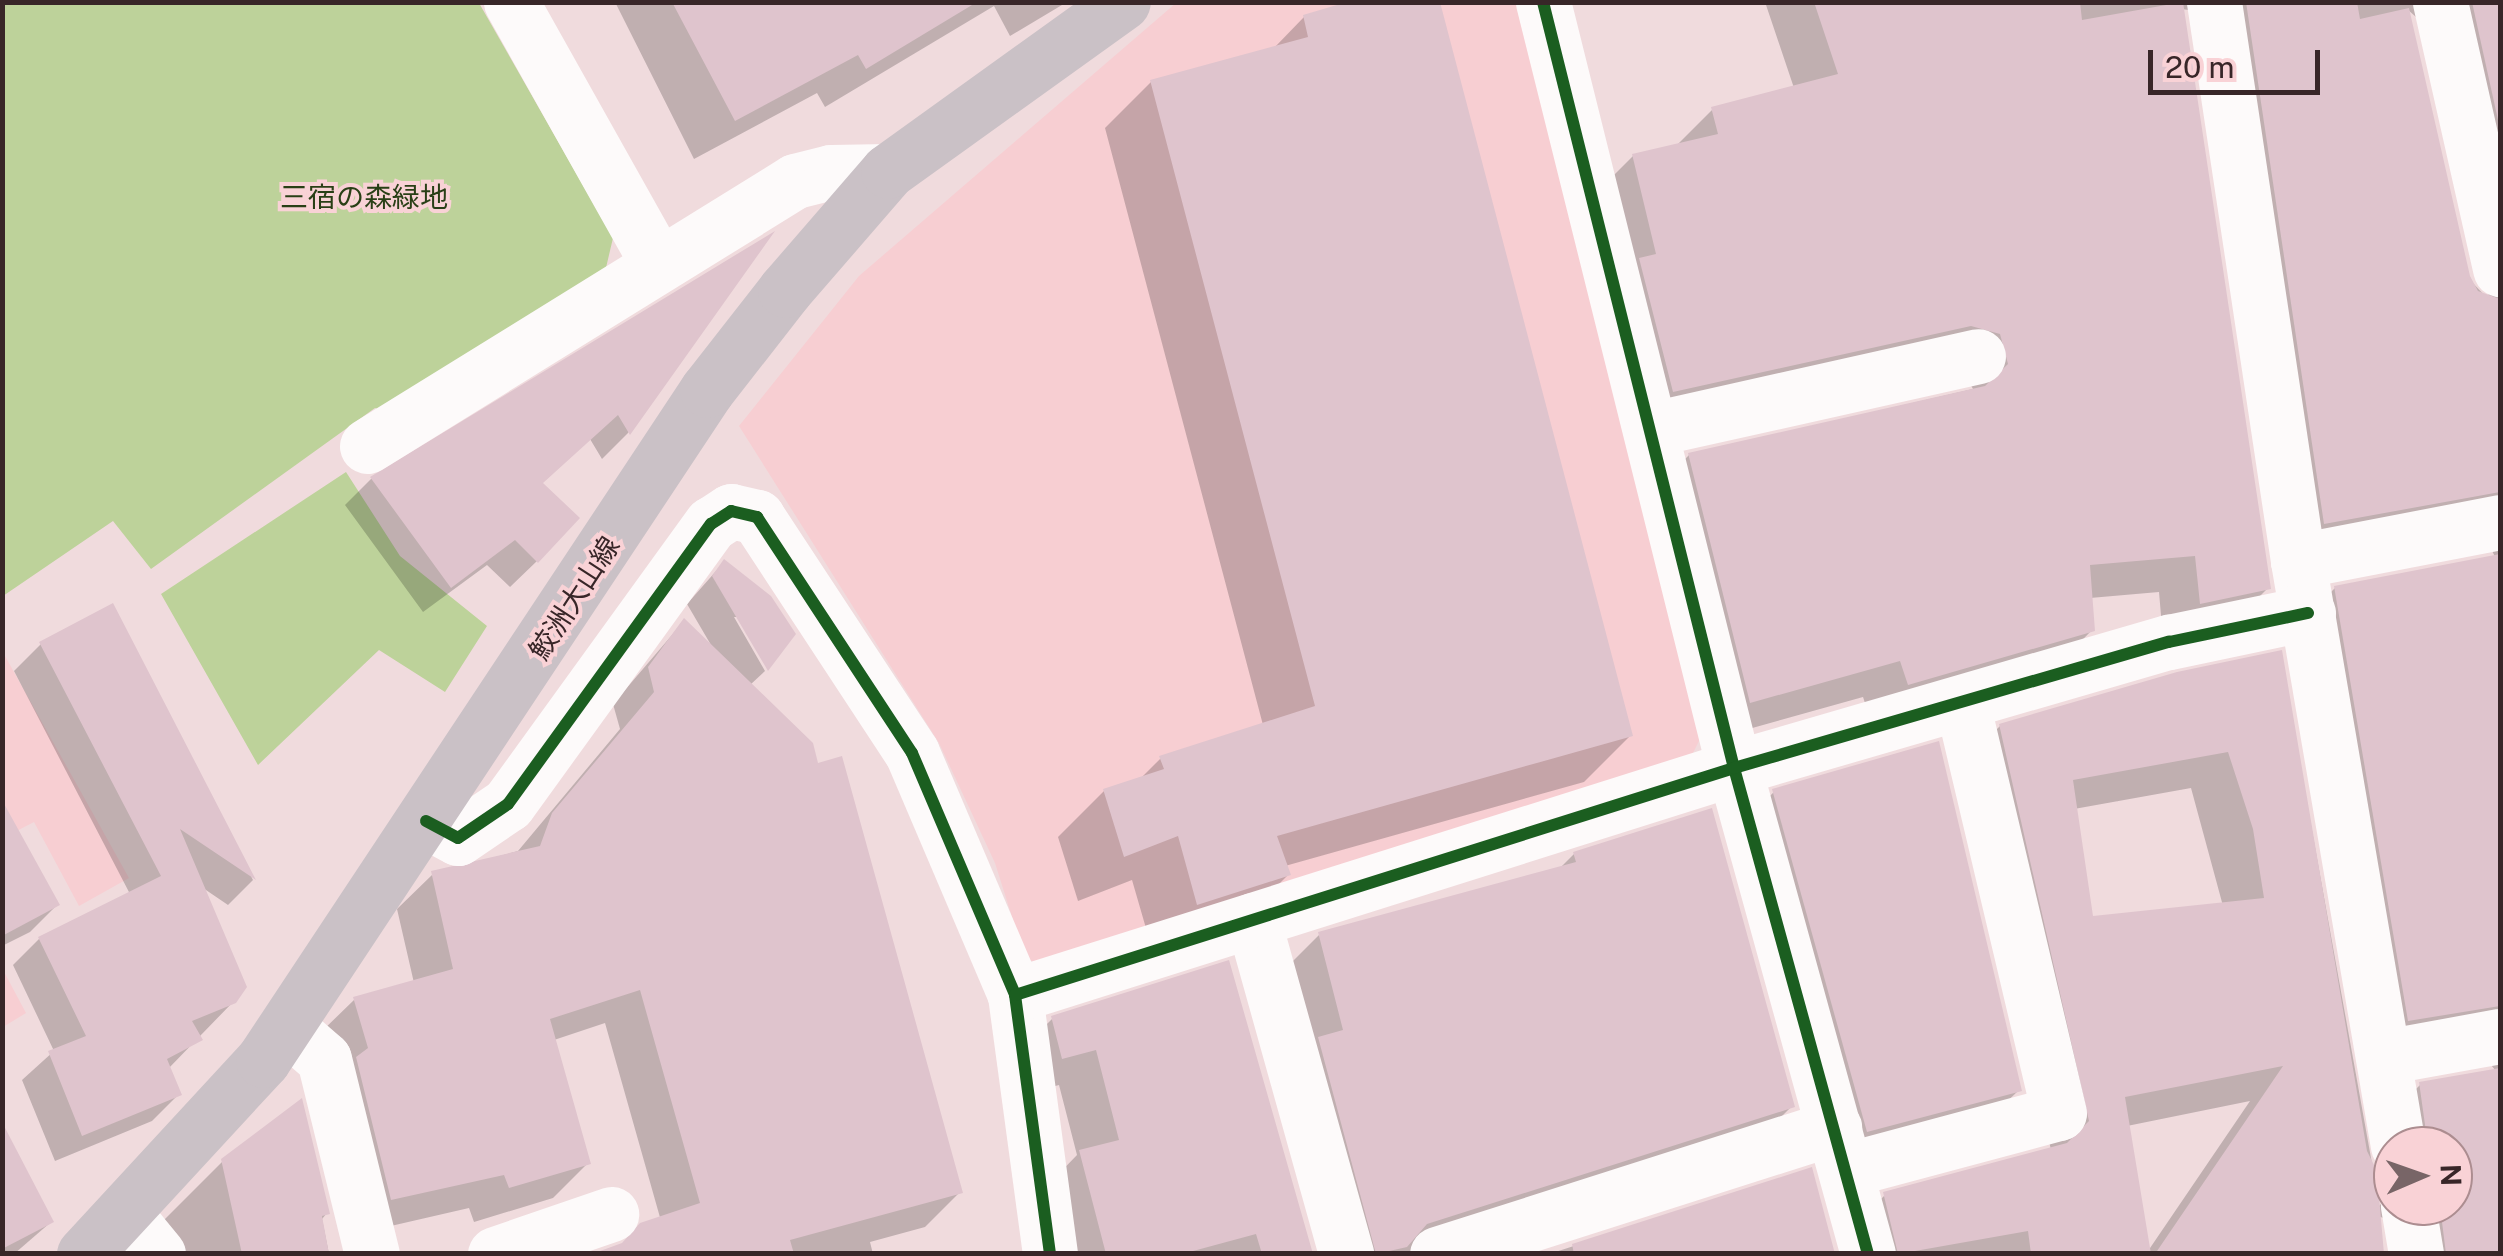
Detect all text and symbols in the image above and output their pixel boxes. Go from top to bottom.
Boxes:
scale bar [2153,30,2326,92]
text: 20 m [2165,49,2234,85]
park label: 三宿の森緑地 [280,180,448,214]
street label: 鮫洲大山線 [522,530,626,666]
north arrow [2373,1126,2473,1226]
text: N [2435,1163,2468,1187]

